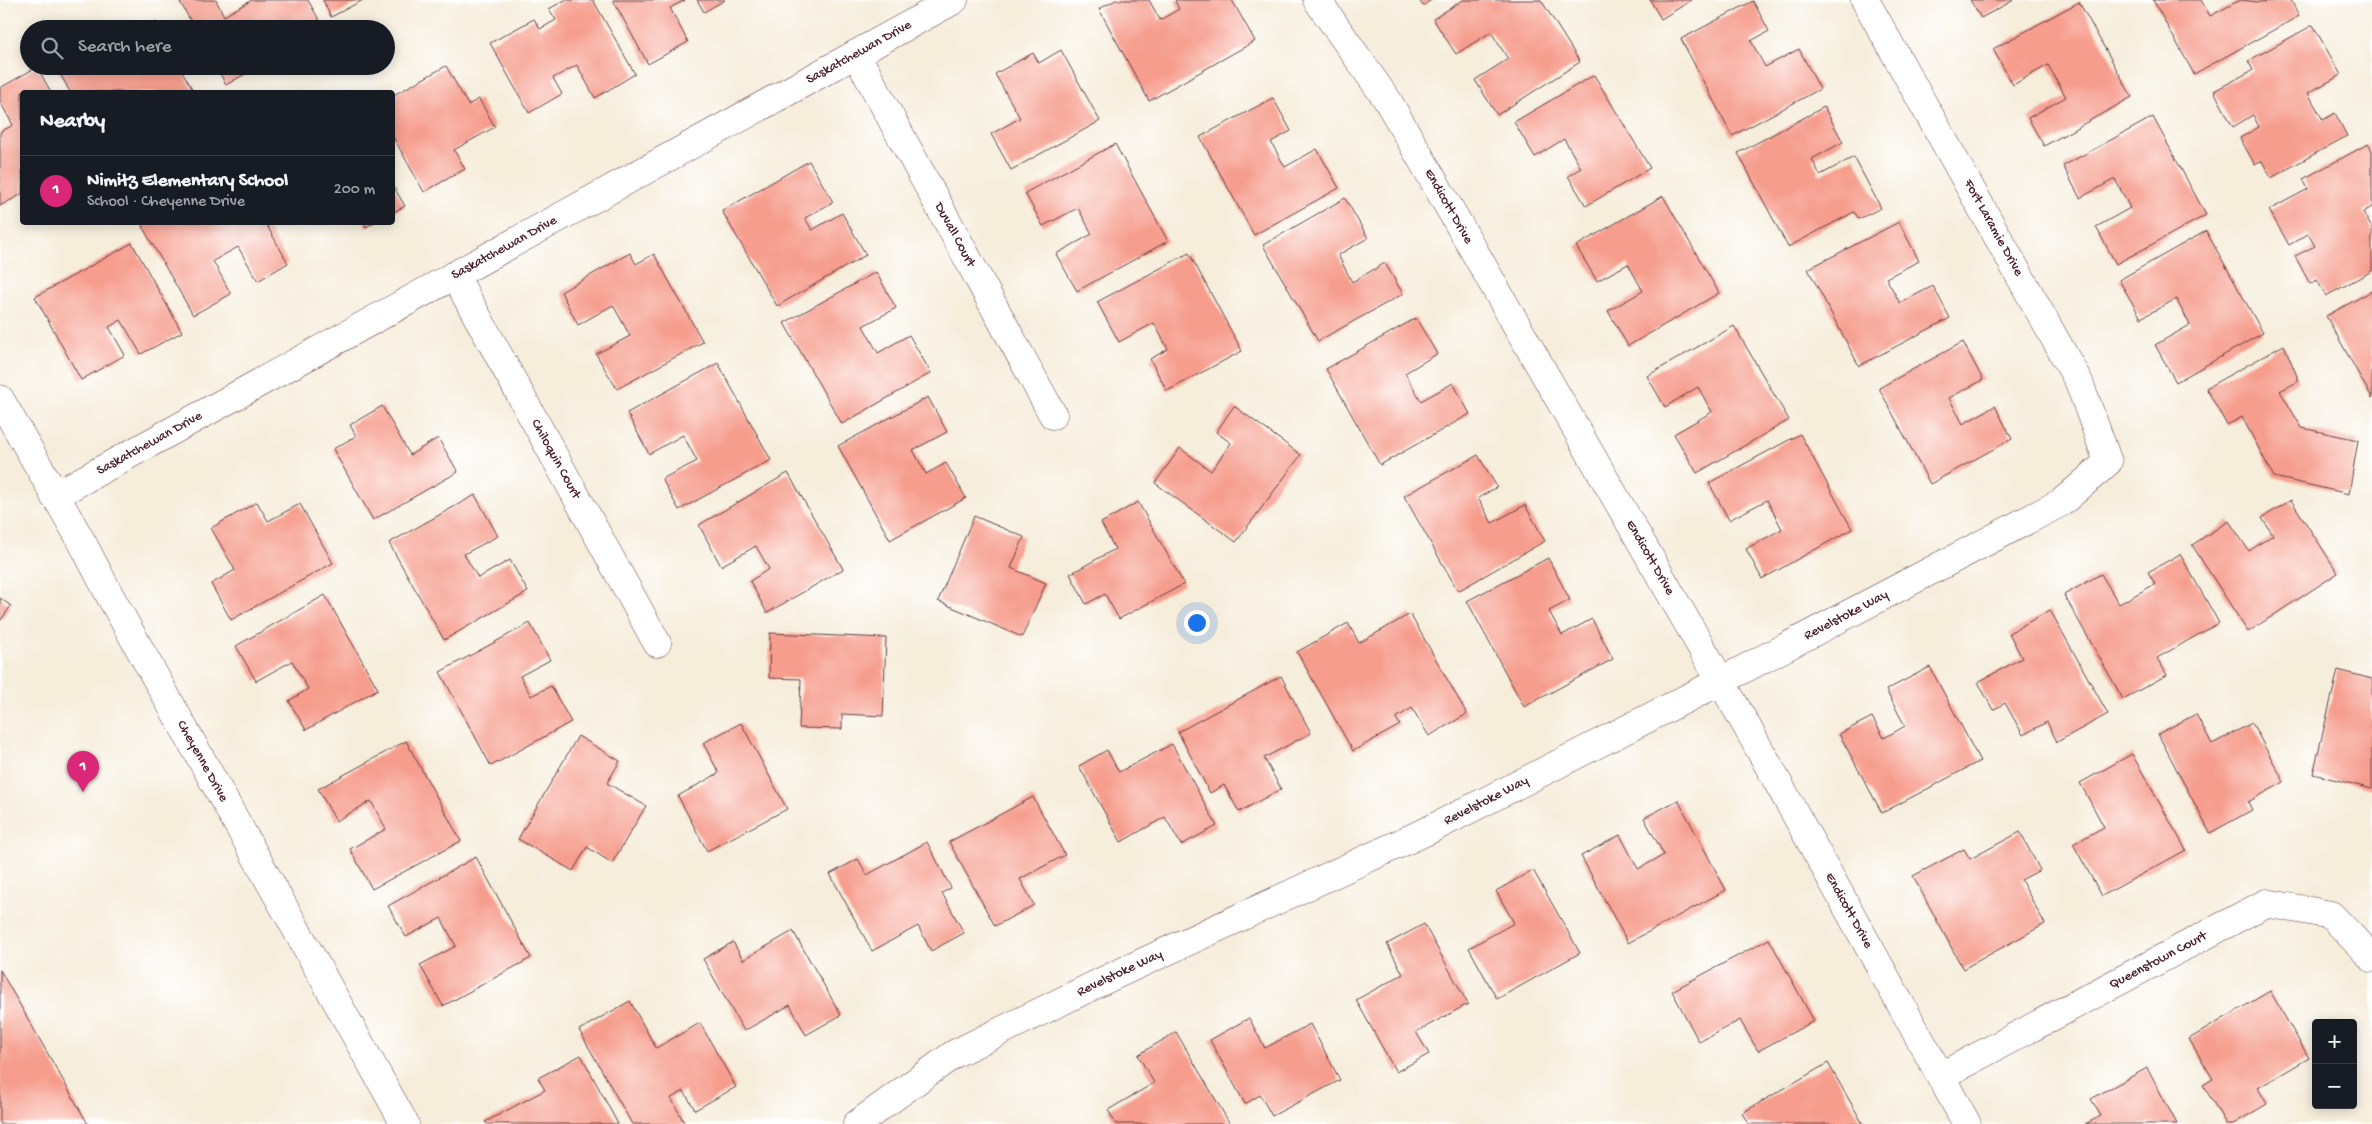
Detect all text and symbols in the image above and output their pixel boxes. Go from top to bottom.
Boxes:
street label: Saskatchewan Drive [803,16,915,88]
search box [20,20,395,75]
icon: search [38,34,66,62]
text: Search here [78,36,172,59]
text: Nearby [40,110,105,135]
street label: Endicott Drive [1420,166,1477,248]
text: Nimitz Elementary School [87,170,288,193]
street label: Fort Laramie Drive [1959,176,2027,280]
text: 1 [53,181,59,200]
text: 200 m [334,181,375,200]
text: School · Cheyenne Drive [87,193,245,212]
street label: Duvall Court [930,199,980,271]
street label: Saskatchewan Drive [448,212,561,284]
street label: Saskatchewan Drive [94,407,206,479]
street label: Chiloquin Court [527,416,585,503]
street label: Endicott Drive [1622,517,1679,599]
street label: Revelstoke Way [1801,586,1891,644]
your location [1184,610,1210,636]
street label: Cheyenne Drive [173,717,232,806]
pin: 1 [67,751,99,792]
street label: Revelstoke Way [1441,772,1531,829]
street label: Endicott Drive [1821,870,1877,952]
street label: Queenstown Court [2106,927,2211,993]
street label: Revelstoke Way [1074,946,1165,1001]
map controls [2312,1019,2357,1109]
button: + [2312,1019,2357,1064]
button: − [2312,1064,2357,1109]

